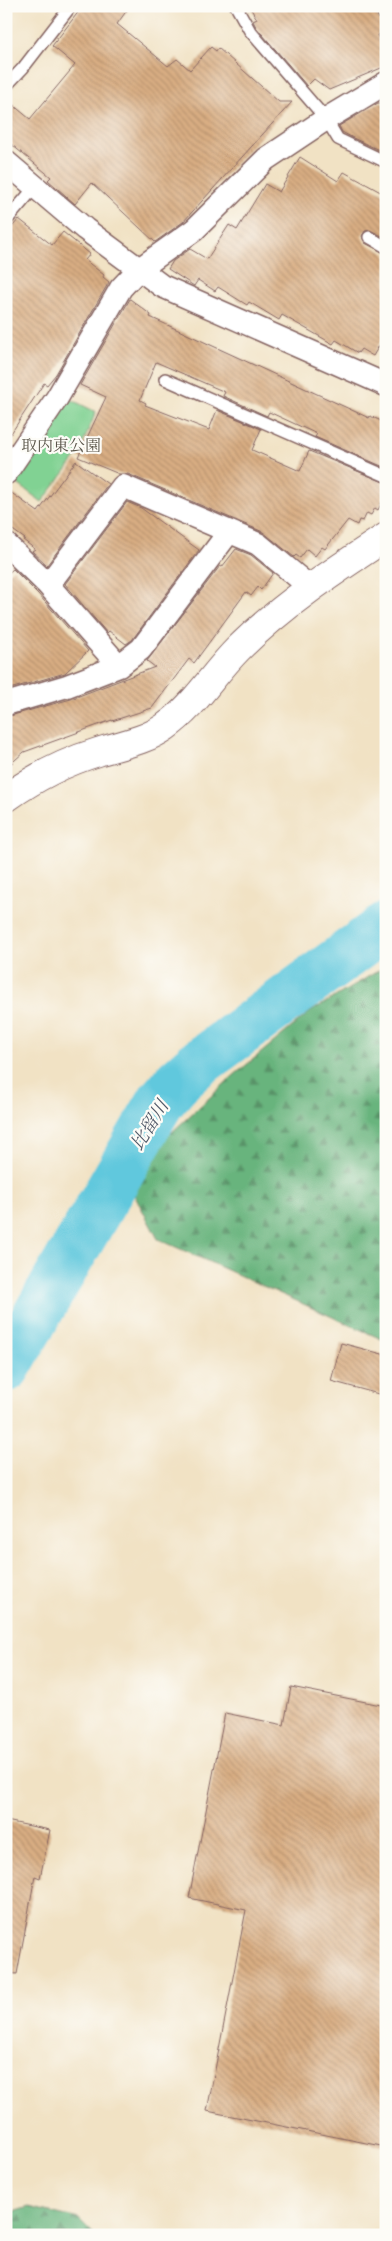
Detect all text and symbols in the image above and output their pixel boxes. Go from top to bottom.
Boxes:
park label: 取内東公園 [21,433,101,457]
water label: 比留川 [123,1093,176,1155]

